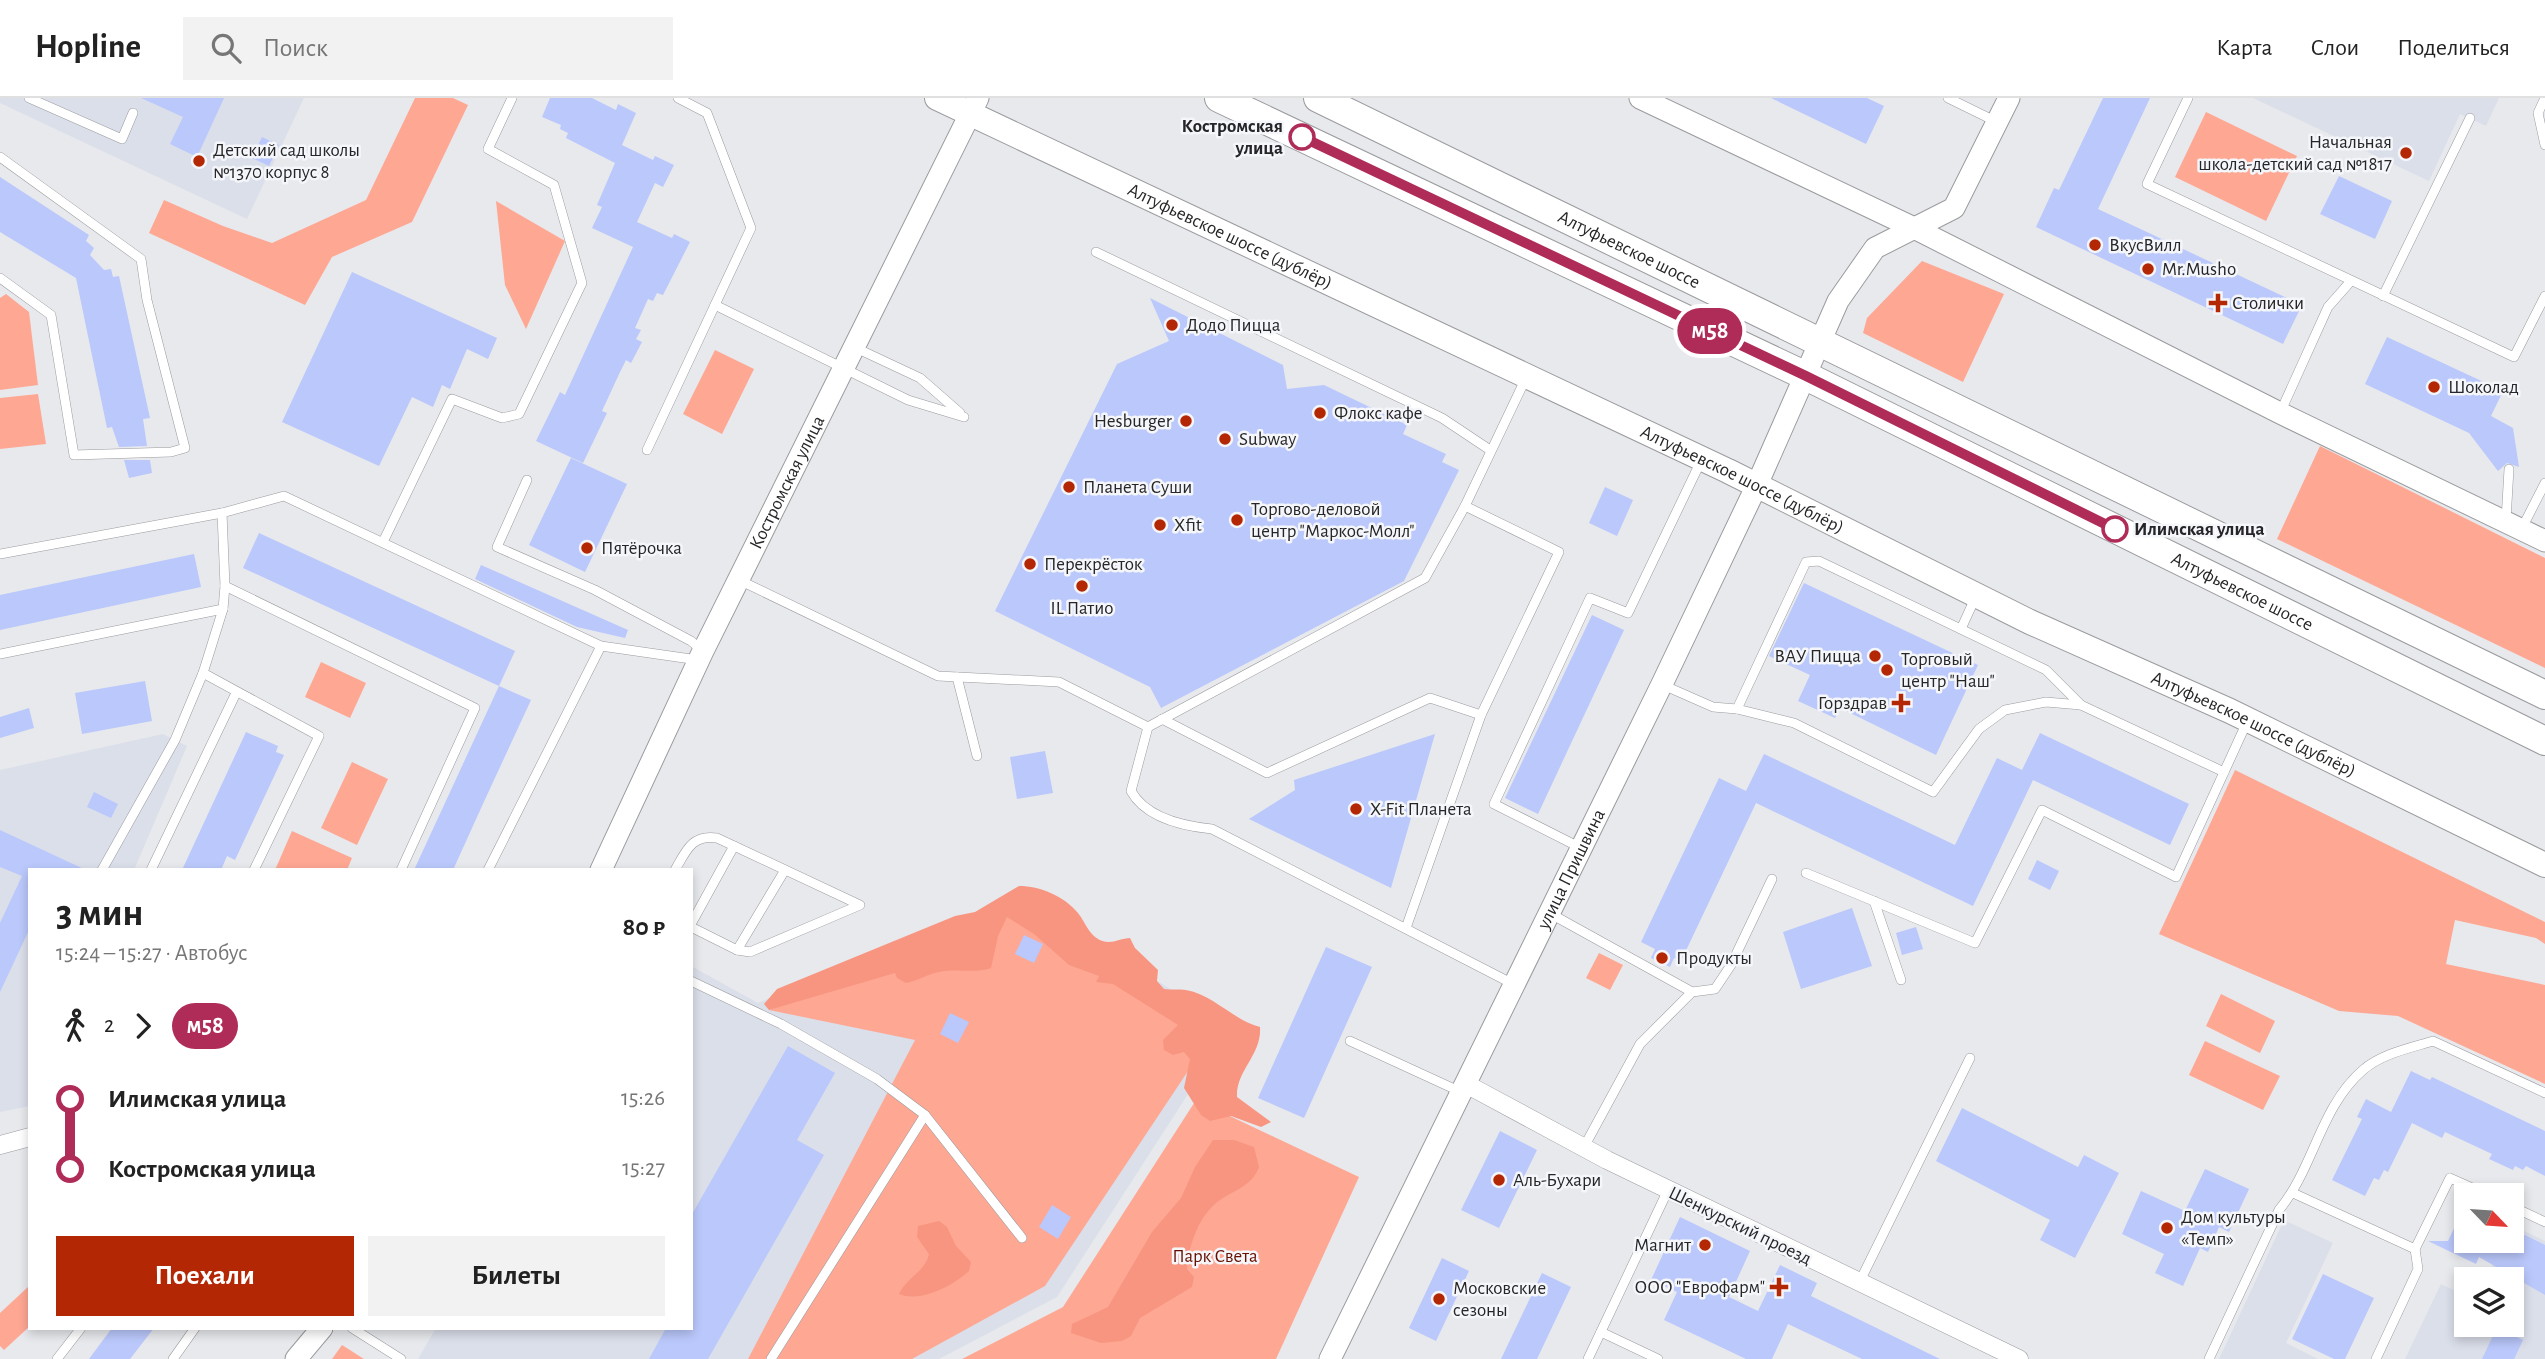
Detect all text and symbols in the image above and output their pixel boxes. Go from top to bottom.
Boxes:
search box [183,17,673,80]
icon: search [207,29,245,67]
text: Hopline [35,31,141,64]
text: Поиск [263,35,328,61]
text: Карта [2216,36,2272,60]
text: Слои [2310,36,2359,60]
text: Поделиться [2397,36,2510,60]
place label: Костромская улица [1181,117,1283,158]
marker: Костромская улица [1289,124,1315,150]
place label: Начальная школа-детский сад №1817 [2198,133,2392,174]
place label: Детский сад школы №1370 корпус 8 [213,141,360,182]
marker: Начальная школа-детский сад №1817 [2398,145,2414,161]
marker: Детский сад школы №1370 корпус 8 [191,153,207,169]
street label: Алтуфьевское шоссе (дублёр) [1125,180,1335,293]
street label: Алтуфьевское шоссе [1555,207,1703,292]
place label: ВкусВилл [2109,236,2182,255]
marker: ВкусВилл [2087,237,2103,253]
place label: Mr.Musho [2162,260,2236,279]
marker: Mr.Musho [2140,261,2156,277]
place label: Столички [2232,294,2304,313]
marker: Столички [2210,295,2226,311]
line badge: м58 [1670,308,1750,354]
place label: Додо Пицца [1186,316,1281,335]
marker: Додо Пицца [1164,317,1180,333]
text: м58 [1691,319,1729,343]
place label: Шоколад [2448,378,2519,397]
marker: Шоколад [2426,379,2442,395]
place label: Флокс кафе [1334,404,1422,423]
marker: Флокс кафе [1312,405,1328,421]
street label: Костромская улица [746,412,828,552]
place label: Hesburger [1094,412,1172,431]
marker: Hesburger [1178,413,1194,429]
street label: Алтуфьевское шоссе (дублёр) [1638,422,1847,537]
place label: Subway [1239,430,1296,449]
marker: Subway [1217,431,1233,447]
place label: Планета Суши [1083,478,1192,497]
marker: Планета Суши [1061,479,1077,495]
place label: Торгово-деловой центр "Маркос-Молл" [1251,500,1415,541]
marker: Торгово-деловой центр "Маркос-Молл" [1229,512,1245,528]
place label: Xfit [1174,516,1202,535]
marker: Илимская улица [2102,516,2128,542]
marker: Xfit [1152,517,1168,533]
place label: Илимская улица [2134,520,2264,539]
place label: Пятёрочка [601,539,682,558]
marker: Пятёрочка [579,540,595,556]
street label: Алтуфьевское шоссе [2168,548,2316,634]
place label: Перекрёсток [1044,555,1143,574]
marker: Перекрёсток [1022,556,1038,572]
marker: IL Патио [1074,578,1090,594]
place label: IL Патио [1051,599,1113,618]
place label: ВАУ Пицца [1774,647,1861,666]
marker: ВАУ Пицца [1867,648,1883,664]
place label: Торговый центр "Наш" [1901,650,1995,691]
marker: Торговый центр "Наш" [1879,662,1895,678]
street label: Алтуфьевское шоссе (дублёр) [2148,668,2359,781]
place label: Горздрав [1818,694,1887,713]
marker: Горздрав [1893,695,1909,711]
place label: X-Fit Планета [1370,800,1472,819]
marker: X-Fit Планета [1348,801,1364,817]
street label: улица Пришвина [1533,806,1609,933]
text: 3 мин [56,895,143,933]
text: 80 ₽ [623,914,665,940]
text: 15:24 – 15:27 · Автобус [56,942,248,965]
place label: Продукты [1676,949,1752,968]
marker: Продукты [1654,950,1670,966]
icon: walk [56,1007,94,1045]
icon: forward [124,1007,162,1045]
text: 2 [104,1014,114,1037]
text: м58 [186,1014,224,1038]
text: Илимская улица [108,1086,286,1112]
text: 15:26 [621,1087,665,1110]
text: Костромская улица [108,1156,316,1182]
text: 15:27 [622,1157,665,1180]
place label: Аль-Бухари [1513,1171,1601,1190]
marker: Аль-Бухари [1491,1172,1507,1188]
street label: Шенкурский проезд [1666,1183,1814,1269]
north arrow [2454,1183,2524,1253]
map controls [2454,1183,2524,1337]
place label: Дом культуры «Темп» [2181,1208,2286,1249]
marker: Дом культуры «Темп» [2159,1220,2175,1236]
button: Поехали [56,1236,354,1316]
button: Билеты [368,1236,665,1316]
place label: Магнит [1634,1236,1691,1255]
marker: Магнит [1697,1237,1713,1253]
park label: Парк Света [1172,1247,1258,1266]
button: layers [2454,1267,2524,1337]
place label: ООО "Еврофарм" [1635,1278,1765,1297]
place label: Московские сезоны [1453,1279,1546,1320]
marker: ООО "Еврофарм" [1771,1279,1787,1295]
marker: Московские сезоны [1431,1291,1447,1307]

